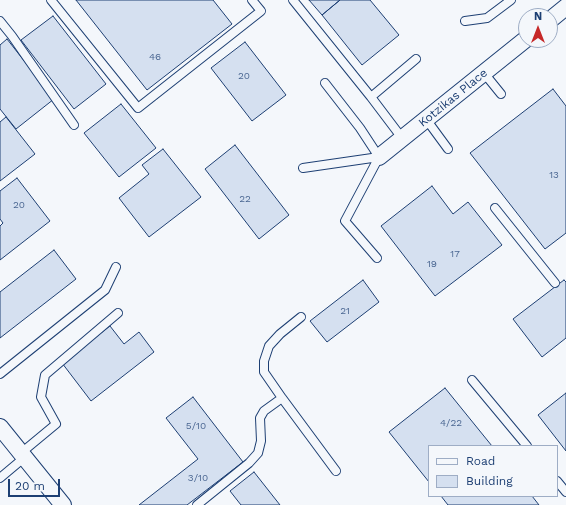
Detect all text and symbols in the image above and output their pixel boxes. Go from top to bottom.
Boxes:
north arrow [518,8,558,48]
text: N [534,10,542,23]
house number: 46 [149,51,161,63]
street label: Kotzikas Place [416,66,490,130]
house number: 20 [238,70,250,82]
house number: 13 [549,169,559,181]
house number: 22 [239,193,251,205]
house number: 20 [13,199,25,211]
house number: 17 [450,248,460,260]
house number: 19 [427,258,437,270]
house number: 21 [340,305,350,317]
house number: 4/22 [440,417,462,429]
house number: 5/10 [186,420,206,432]
legend [428,445,558,497]
text: Road [466,454,495,468]
scale bar [10,471,62,497]
house number: 3/10 [188,472,208,484]
text: Building [466,474,513,488]
text: 20 m [15,479,45,493]

